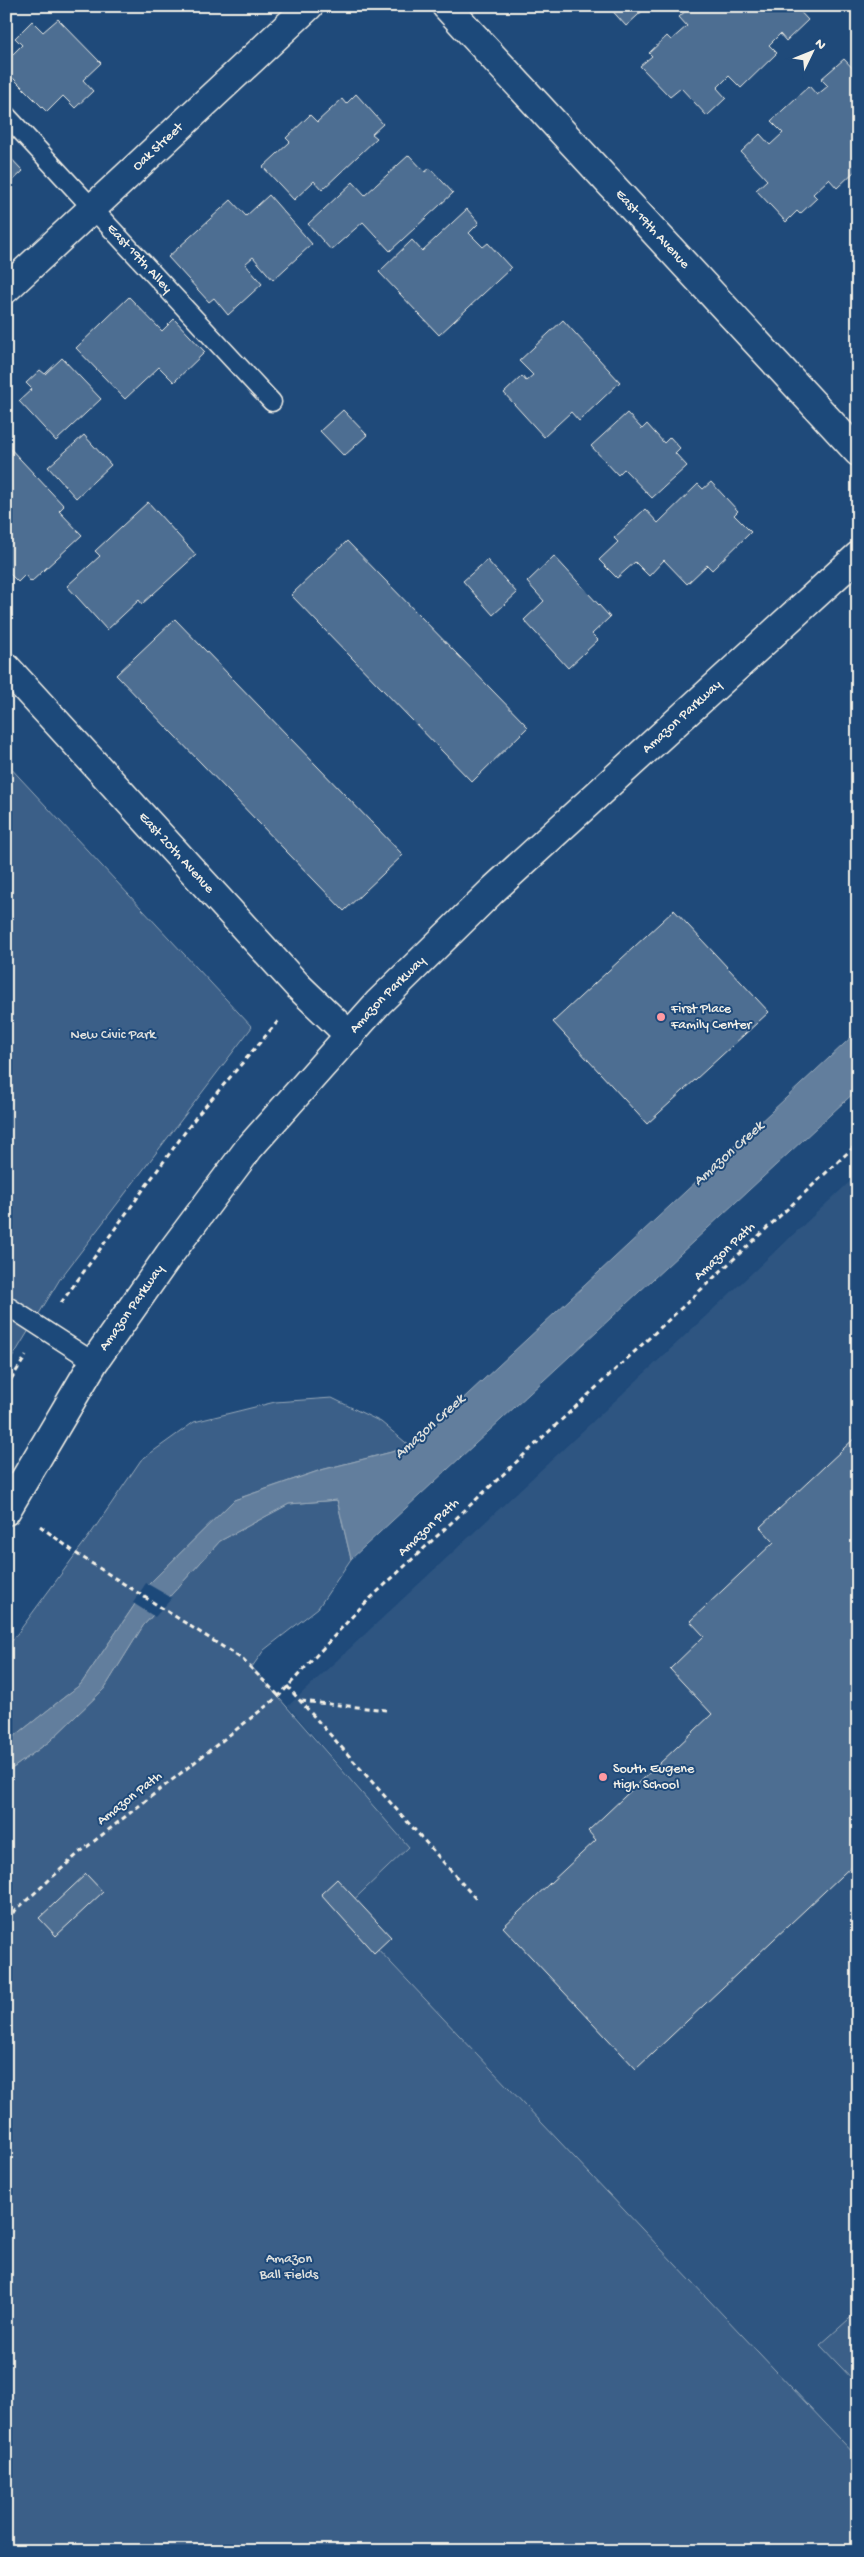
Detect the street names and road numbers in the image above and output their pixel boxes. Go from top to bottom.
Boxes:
street label: Oak Street [129,118,188,175]
street label: East 19th Avenue [611,186,694,273]
street label: East 19th Alley [103,221,176,297]
street label: Amazon Parkway [639,676,725,758]
street label: East 20th Avenue [135,809,218,898]
street label: Amazon Parkway [346,952,429,1037]
street label: Amazon Path [691,1219,760,1285]
street label: Amazon Parkway [96,1261,168,1355]
street label: Amazon Path [395,1495,464,1561]
street label: Amazon Path [94,1768,166,1830]

